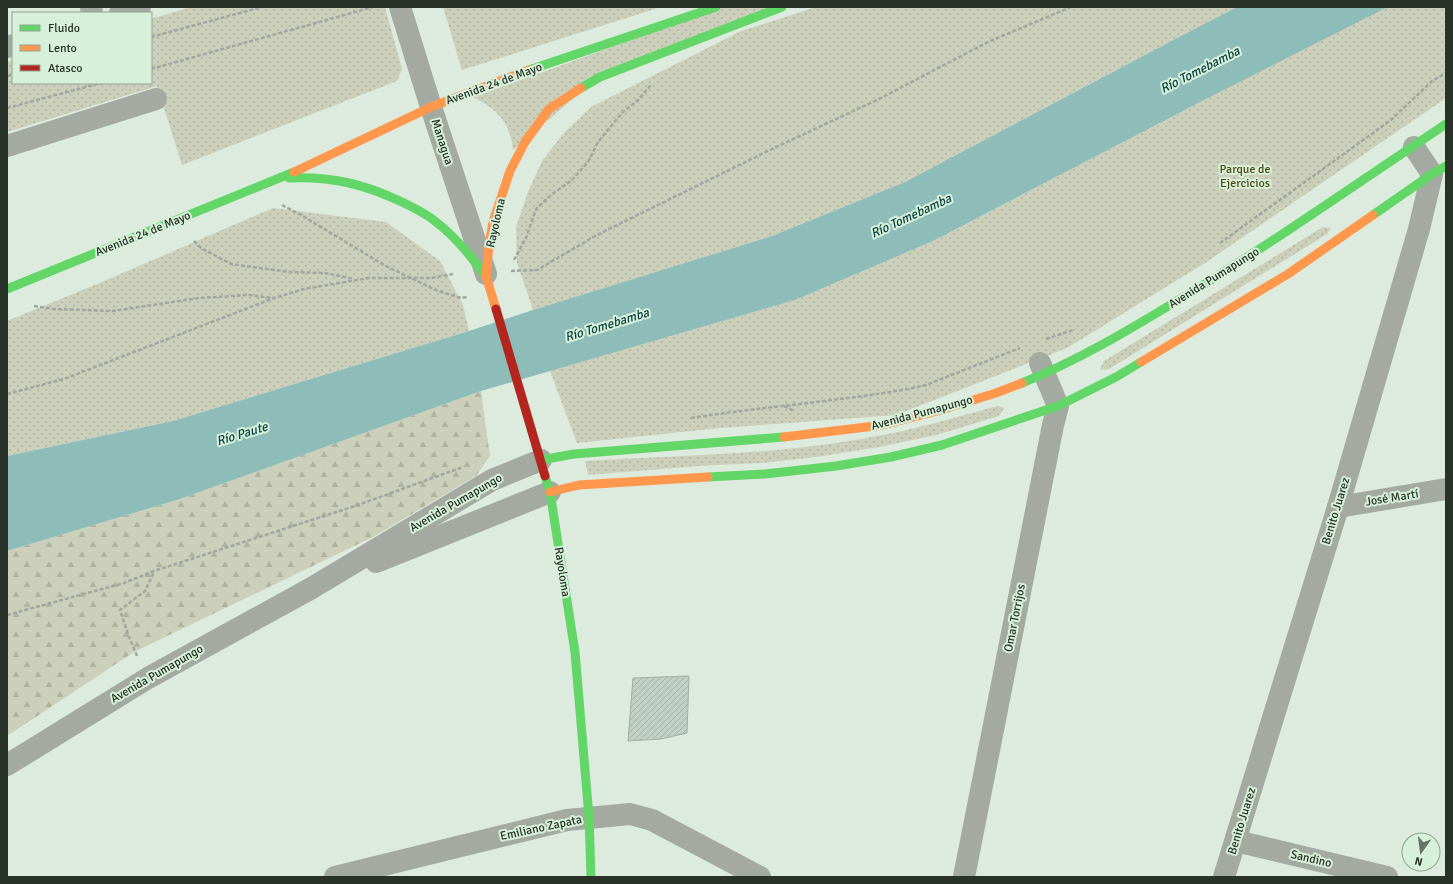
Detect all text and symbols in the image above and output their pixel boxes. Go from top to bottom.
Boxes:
legend [12,12,152,84]
text: Fluido [48,21,80,36]
text: Lento [48,41,77,56]
water label: Río Tomebamba [1158,43,1243,97]
street label: Avenida 24 de Mayo [444,60,544,108]
text: Atasco [48,61,83,76]
street label: Managua [428,117,456,167]
park label: Parque de Ejercicios [1220,162,1270,191]
water label: Río Tomebamba [868,190,954,242]
street label: Rayoloma [483,197,509,249]
street label: Avenida 24 de Mayo [93,208,193,260]
street label: Avenida Pumapungo [1166,244,1262,312]
water label: Río Tomebamba [563,304,651,345]
street label: Avenida Pumapungo [870,392,974,434]
water label: Río Paute [214,418,271,449]
street label: Avenida Pumapungo [407,470,505,536]
street label: Benito Juarez [1319,476,1353,546]
street label: José Martí [1364,486,1420,510]
street label: Rayoloma [551,546,573,598]
street label: Omar Torrijos [1001,583,1029,653]
street label: Avenida Pumapungo [108,641,206,707]
street label: Benito Juarez [1225,786,1259,856]
street label: Emiliano Zapata [499,812,583,844]
north arrow [1401,832,1441,872]
street label: Sandino [1289,847,1333,871]
text: N [1413,854,1424,868]

